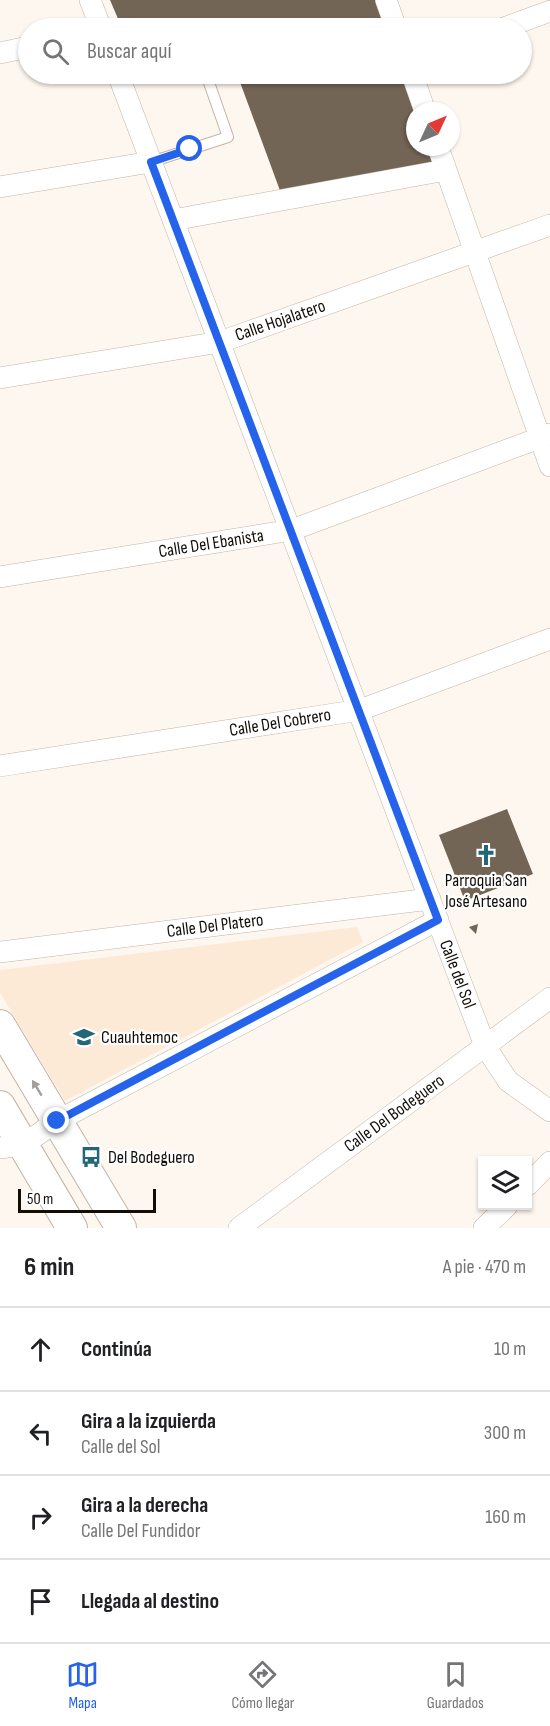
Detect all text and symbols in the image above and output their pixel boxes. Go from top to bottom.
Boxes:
search box [18,18,532,84]
icon: search [39,35,72,68]
text: Buscar aquí [87,38,172,65]
north arrow [406,102,460,156]
route start [176,135,202,161]
street label: Calle Hojalatero [232,295,328,346]
street label: Calle Del Ebanista [157,525,265,562]
street label: Calle Del Cobrero [228,704,332,741]
church icon: Parroquia San José Artesano [474,843,498,867]
place label: Parroquia San José Artesano [444,870,527,912]
street label: Calle Del Platero [166,909,265,942]
street label: Calle del Sol [435,937,480,1011]
school or university icon: Cuauhtemoc [72,1025,96,1049]
place label: Cuauhtemoc [101,1027,178,1048]
street label: Calle Del Bodeguero [340,1070,449,1157]
one-way arrow [32,1079,42,1096]
route end [43,1107,69,1133]
bus stop icon: Del Bodeguero [79,1145,103,1169]
place label: Del Bodeguero [108,1147,195,1168]
map controls [478,1156,532,1210]
button: layers [478,1156,532,1210]
scale bar [18,1186,156,1214]
text: 50 m [27,1190,53,1209]
text: 6 min [24,1252,74,1283]
text: A pie · 470 m [443,1255,526,1279]
icon: ahead [24,1333,57,1366]
text: Continúa [81,1336,152,1363]
text: 10 m [494,1337,526,1361]
text: Gira a la izquierda [81,1408,216,1435]
icon: left [24,1417,57,1450]
text: 300 m [484,1421,526,1445]
text: Calle del Sol [81,1435,161,1459]
text: Gira a la derecha [81,1492,208,1519]
icon: right [24,1501,57,1534]
text: 160 m [485,1505,526,1529]
text: Calle Del Fundidor [81,1519,200,1543]
icon: arrive [24,1585,57,1618]
text: Llegada al destino [81,1588,219,1615]
tab: Mapa [66,1658,99,1713]
tab: Cómo llegar [231,1658,294,1713]
tab: Guardados [427,1658,484,1713]

